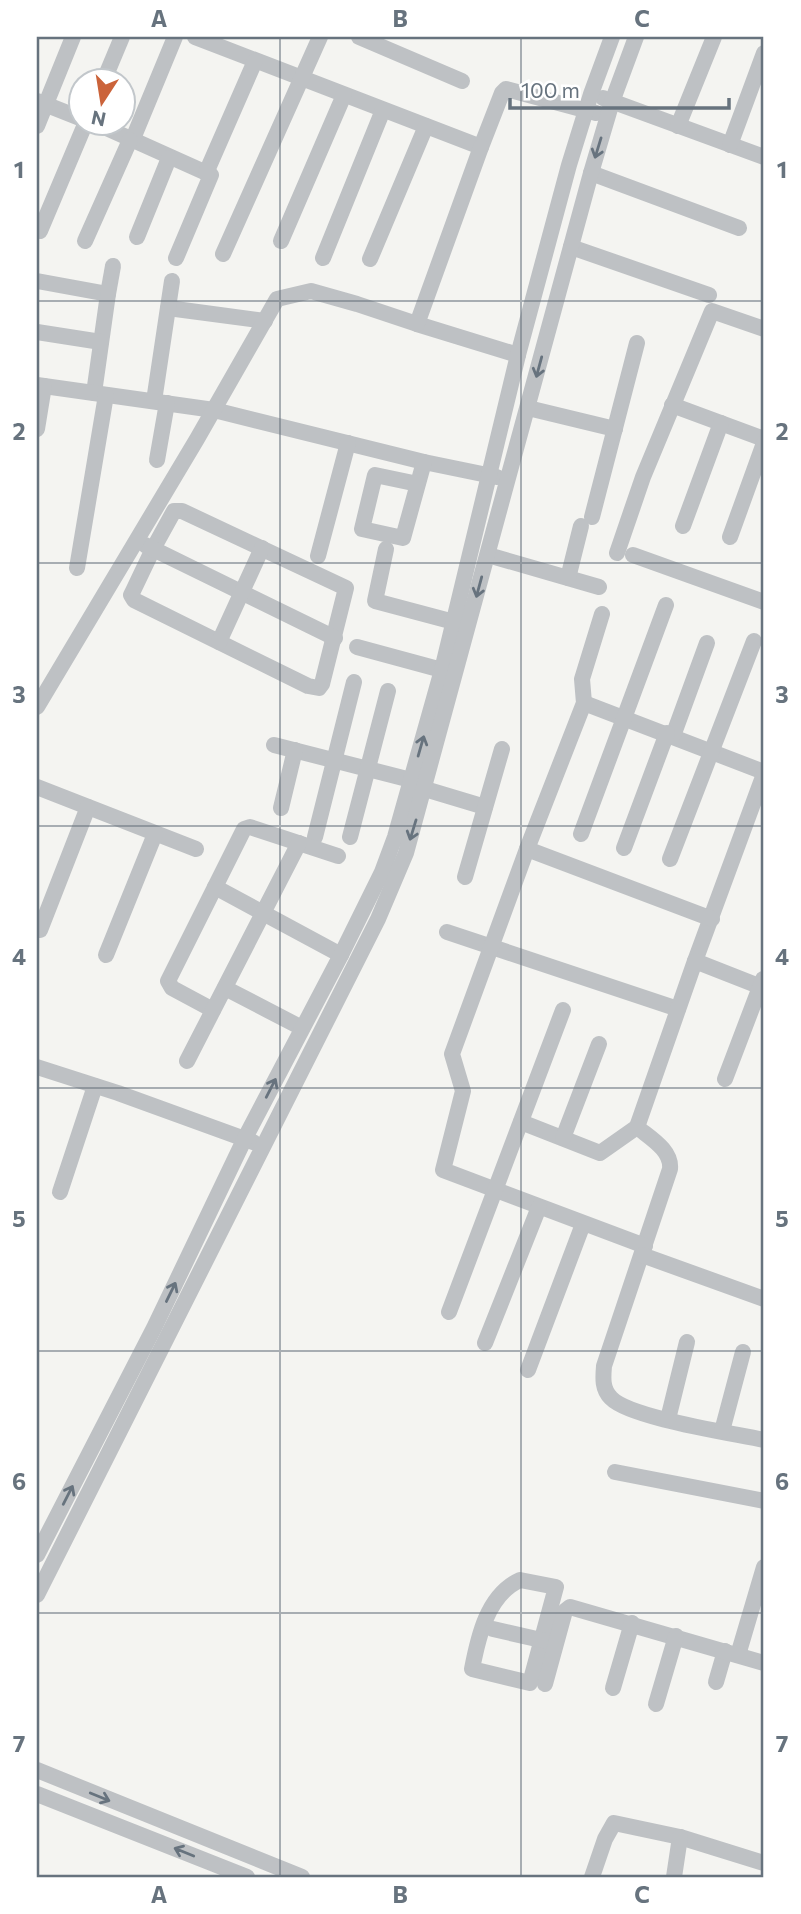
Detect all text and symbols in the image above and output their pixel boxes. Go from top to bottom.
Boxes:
text: A [151,4,168,32]
text: B [392,4,408,32]
text: C [634,4,650,32]
north arrow [66,66,136,136]
scale bar [510,66,729,110]
text: 100 m [521,77,580,102]
text: N [89,106,108,132]
one-way arrow [591,136,604,158]
text: 1 [14,155,24,183]
text: 1 [777,155,787,183]
one-way arrow [531,356,544,378]
text: 2 [12,417,26,445]
text: 2 [775,417,789,445]
one-way arrow [472,575,485,598]
text: 3 [12,680,26,708]
text: 3 [775,680,789,708]
one-way arrow [415,735,428,757]
one-way arrow [406,819,419,841]
text: 4 [12,942,26,970]
text: 4 [775,942,789,970]
one-way arrow [265,1078,279,1098]
text: 5 [12,1204,26,1232]
text: 5 [775,1204,789,1232]
one-way arrow [165,1282,179,1303]
text: 6 [12,1467,26,1495]
text: 6 [775,1467,789,1495]
one-way arrow [62,1485,75,1506]
text: 7 [13,1729,25,1757]
text: 7 [776,1729,788,1757]
one-way arrow [88,1791,110,1804]
one-way arrow [174,1845,195,1858]
text: A [151,1880,168,1908]
text: B [392,1880,408,1908]
text: C [634,1880,650,1908]

